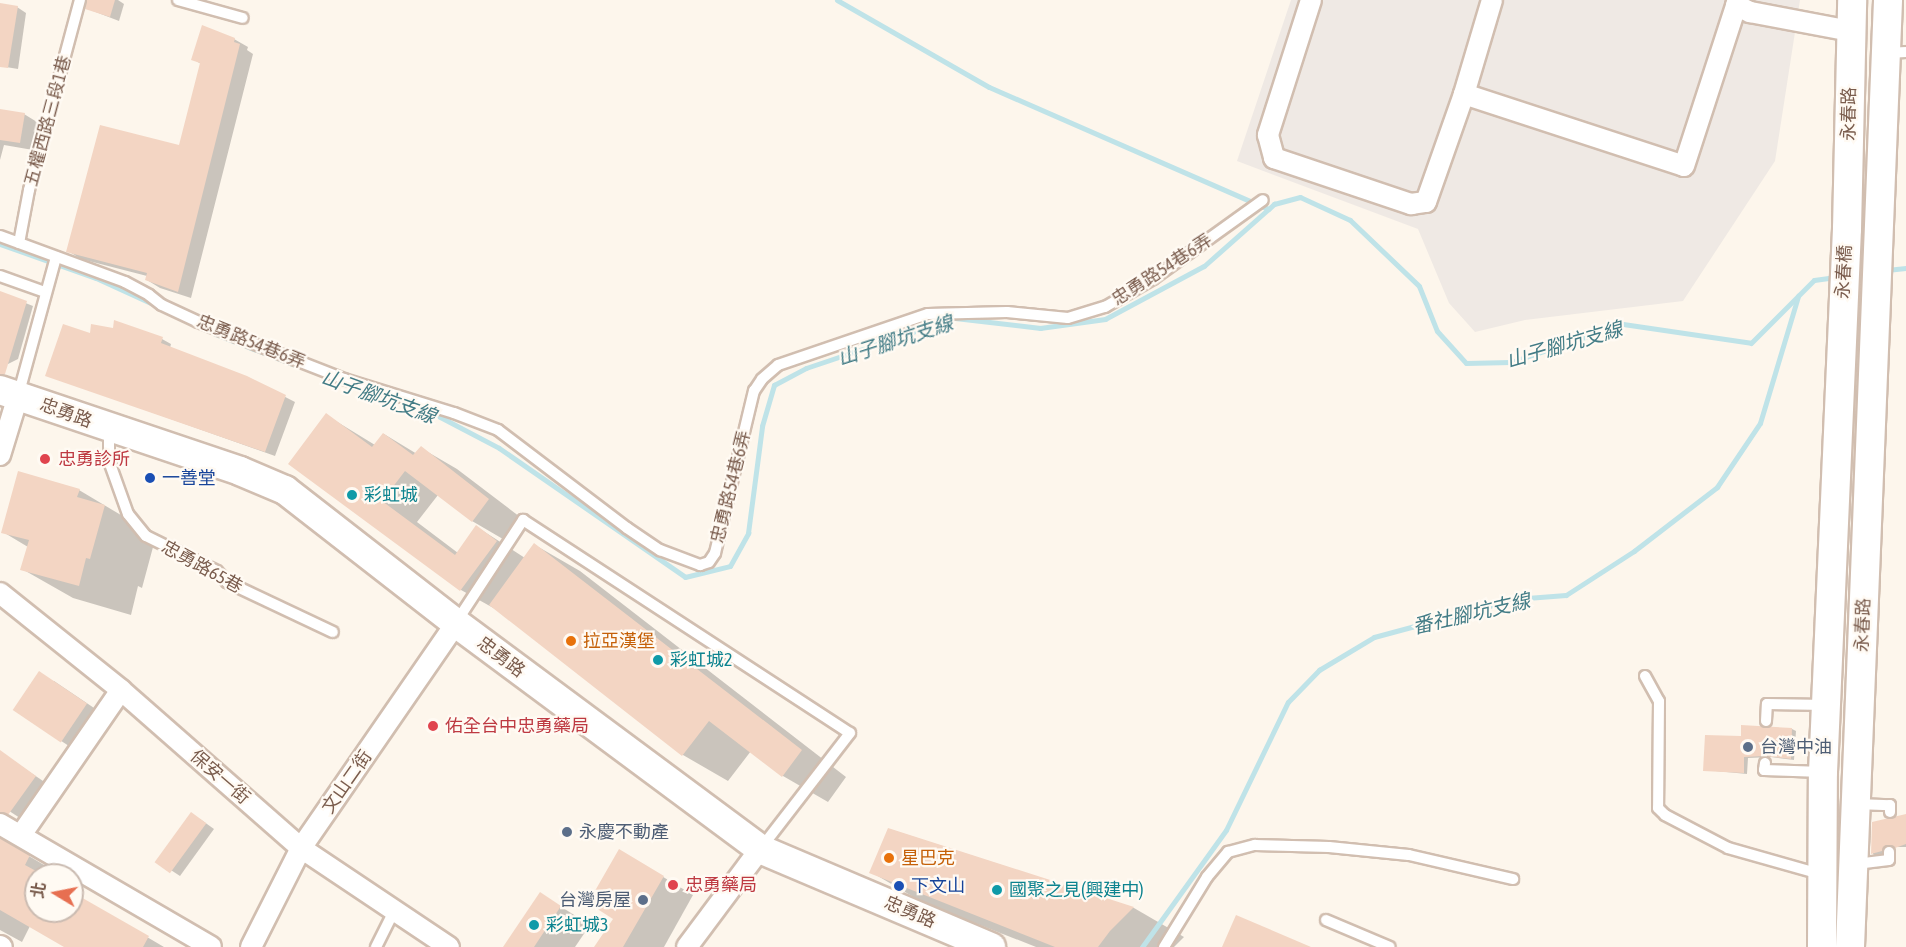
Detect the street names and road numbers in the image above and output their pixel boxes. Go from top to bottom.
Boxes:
street label: 五權西路三段1巷 [20,53,76,189]
street label: 永春路 [1838,87,1860,141]
street label: 忠勇路54巷6弄 [1108,230,1216,310]
street label: 永春橋 [1832,244,1856,300]
street label: 忠勇路54巷6弄 [193,310,309,374]
street label: 忠勇路 [37,394,95,432]
street label: 忠勇路54巷6弄 [707,428,755,546]
street label: 忠勇路65巷 [158,536,246,598]
street label: 永春路 [1851,598,1875,652]
street label: 忠勇路 [473,632,529,682]
street label: 保安一街 [186,745,254,809]
street label: 文山二街 [318,746,376,818]
street label: 忠勇路 [881,892,939,932]

